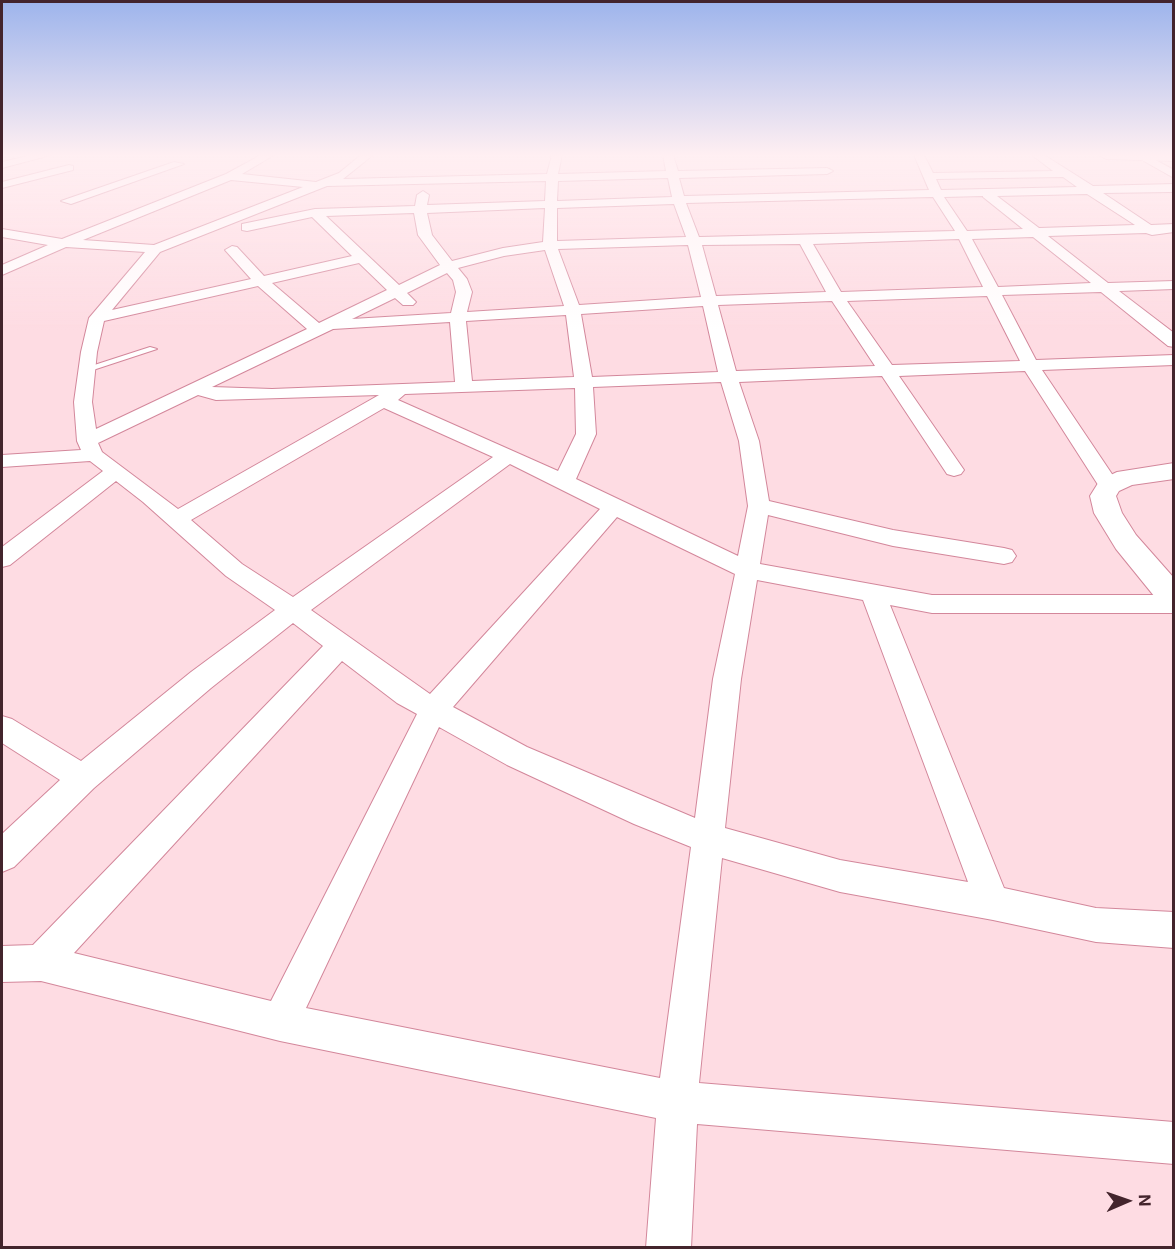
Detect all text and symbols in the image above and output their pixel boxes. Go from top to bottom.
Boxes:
north arrow [1097,1171,1157,1231]
text: N [1135,1194,1155,1207]

